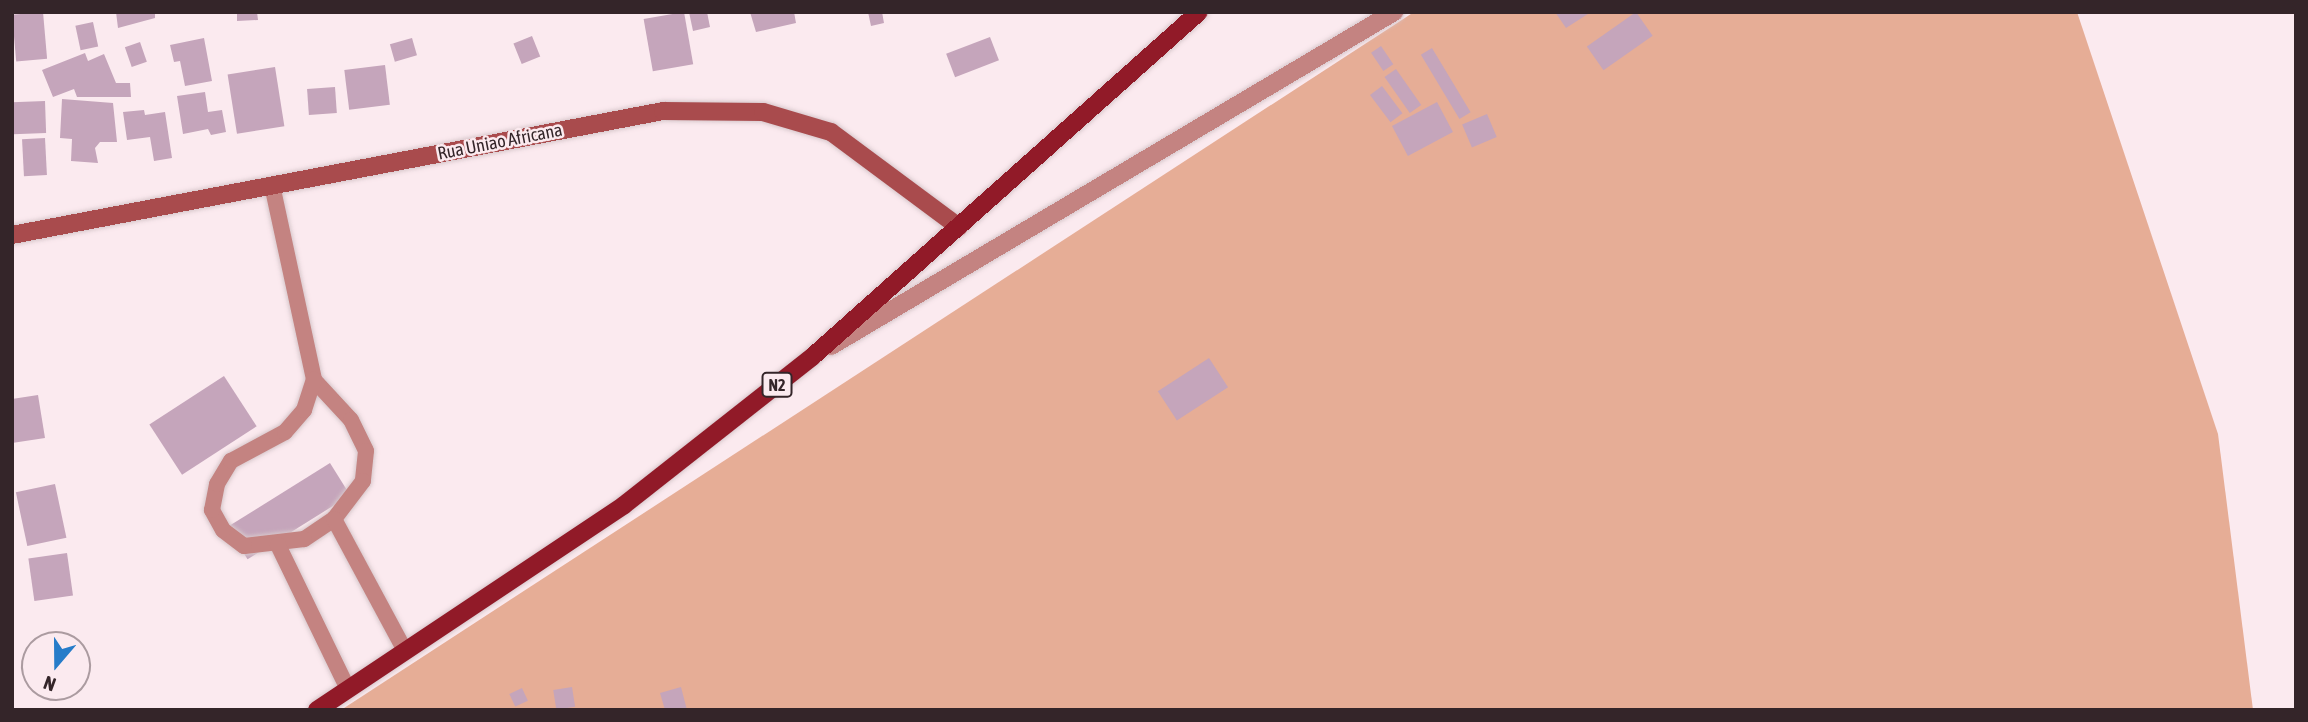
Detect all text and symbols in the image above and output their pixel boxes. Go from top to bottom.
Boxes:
street label: Rua Uniao Africana [436,119,564,165]
road number: N2 [761,372,793,398]
north arrow [21,631,91,701]
text: N [40,672,59,696]

